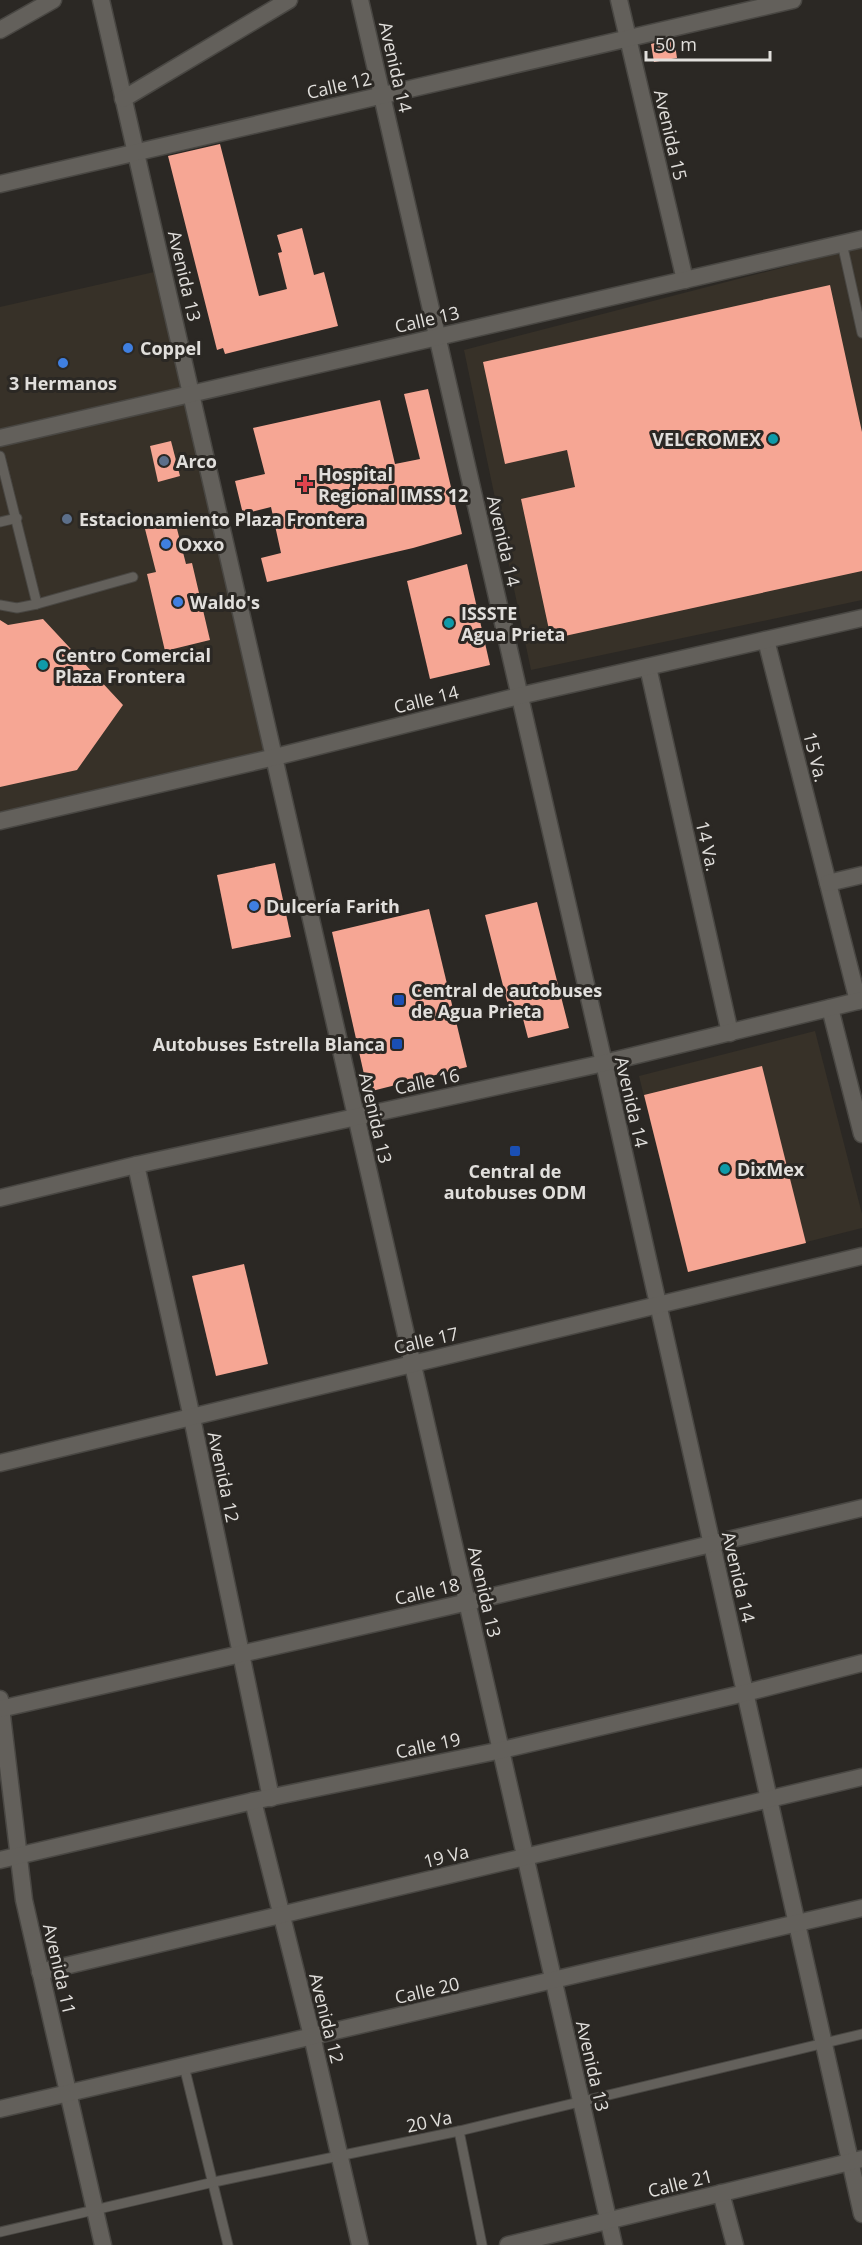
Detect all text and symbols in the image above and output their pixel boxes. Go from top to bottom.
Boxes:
street label: Avenida 14 [374,19,418,115]
scale bar [646,24,770,62]
text: 50 m [655,32,697,56]
street label: Calle 12 [304,66,374,104]
street label: Avenida 15 [649,87,693,183]
street label: Avenida 13 [163,228,207,324]
street label: Calle 13 [392,300,462,338]
place label: Coppel [140,336,202,360]
marker: Coppel [121,341,135,355]
marker: 3 Hermanos [56,356,70,370]
place label: 3 Hermanos [9,371,117,395]
place label: VELCROMEX [652,427,761,451]
marker: VELCROMEX [766,432,780,446]
place label: Arco [176,449,217,473]
marker: Arco [157,454,171,468]
place label: Hospital Regional IMSS 12 [318,462,468,507]
marker: Hospital Regional IMSS 12 [296,475,314,493]
street label: Avenida 14 [482,493,526,589]
place label: Estacionamiento Plaza Frontera [79,507,365,531]
marker: Estacionamiento Plaza Frontera [60,512,74,526]
place label: Oxxo [178,532,224,556]
marker: Oxxo [159,537,173,551]
place label: Waldo's [190,590,260,614]
marker: Waldo's [171,595,185,609]
place label: ISSSTE Agua Prieta [461,601,565,646]
marker: ISSSTE Agua Prieta [442,616,456,630]
place label: Centro Comercial Plaza Frontera [55,643,211,688]
marker: Centro Comercial Plaza Frontera [36,658,50,672]
street label: Calle 14 [391,679,461,719]
street label: 15 Va. [798,729,834,785]
street label: 14 Va. [691,819,725,873]
place label: Dulcería Farith [266,894,400,918]
marker: Dulcería Farith [247,899,261,913]
place label: Central de autobuses de Agua Prieta [411,978,602,1023]
marker: Central de autobuses de Agua Prieta [392,993,406,1007]
place label: Autobuses Estrella Blanca [153,1032,385,1056]
marker: Autobuses Estrella Blanca [390,1037,404,1051]
street label: Avenida 14 [610,1054,654,1150]
street label: Calle 16 [392,1062,462,1100]
street label: Avenida 13 [354,1070,398,1166]
marker: Central de autobuses ODM [508,1144,522,1158]
place label: DixMex [737,1157,805,1181]
place label: Central de autobuses ODM [444,1159,586,1204]
marker: DixMex [718,1162,732,1176]
street label: Calle 17 [391,1321,461,1359]
street label: Avenida 12 [203,1429,245,1525]
street label: Avenida 14 [717,1529,761,1625]
street label: Avenida 13 [463,1544,507,1640]
street label: Calle 18 [392,1572,462,1610]
street label: Calle 19 [393,1726,463,1764]
street label: 19 Va [421,1839,471,1873]
street label: Avenida 11 [38,1921,82,2017]
street label: Avenida 12 [304,1970,350,2066]
street label: Calle 20 [392,1971,462,2009]
street label: Avenida 13 [571,2018,615,2114]
street label: 20 Va [404,2104,454,2138]
street label: Calle 21 [645,2163,715,2203]

